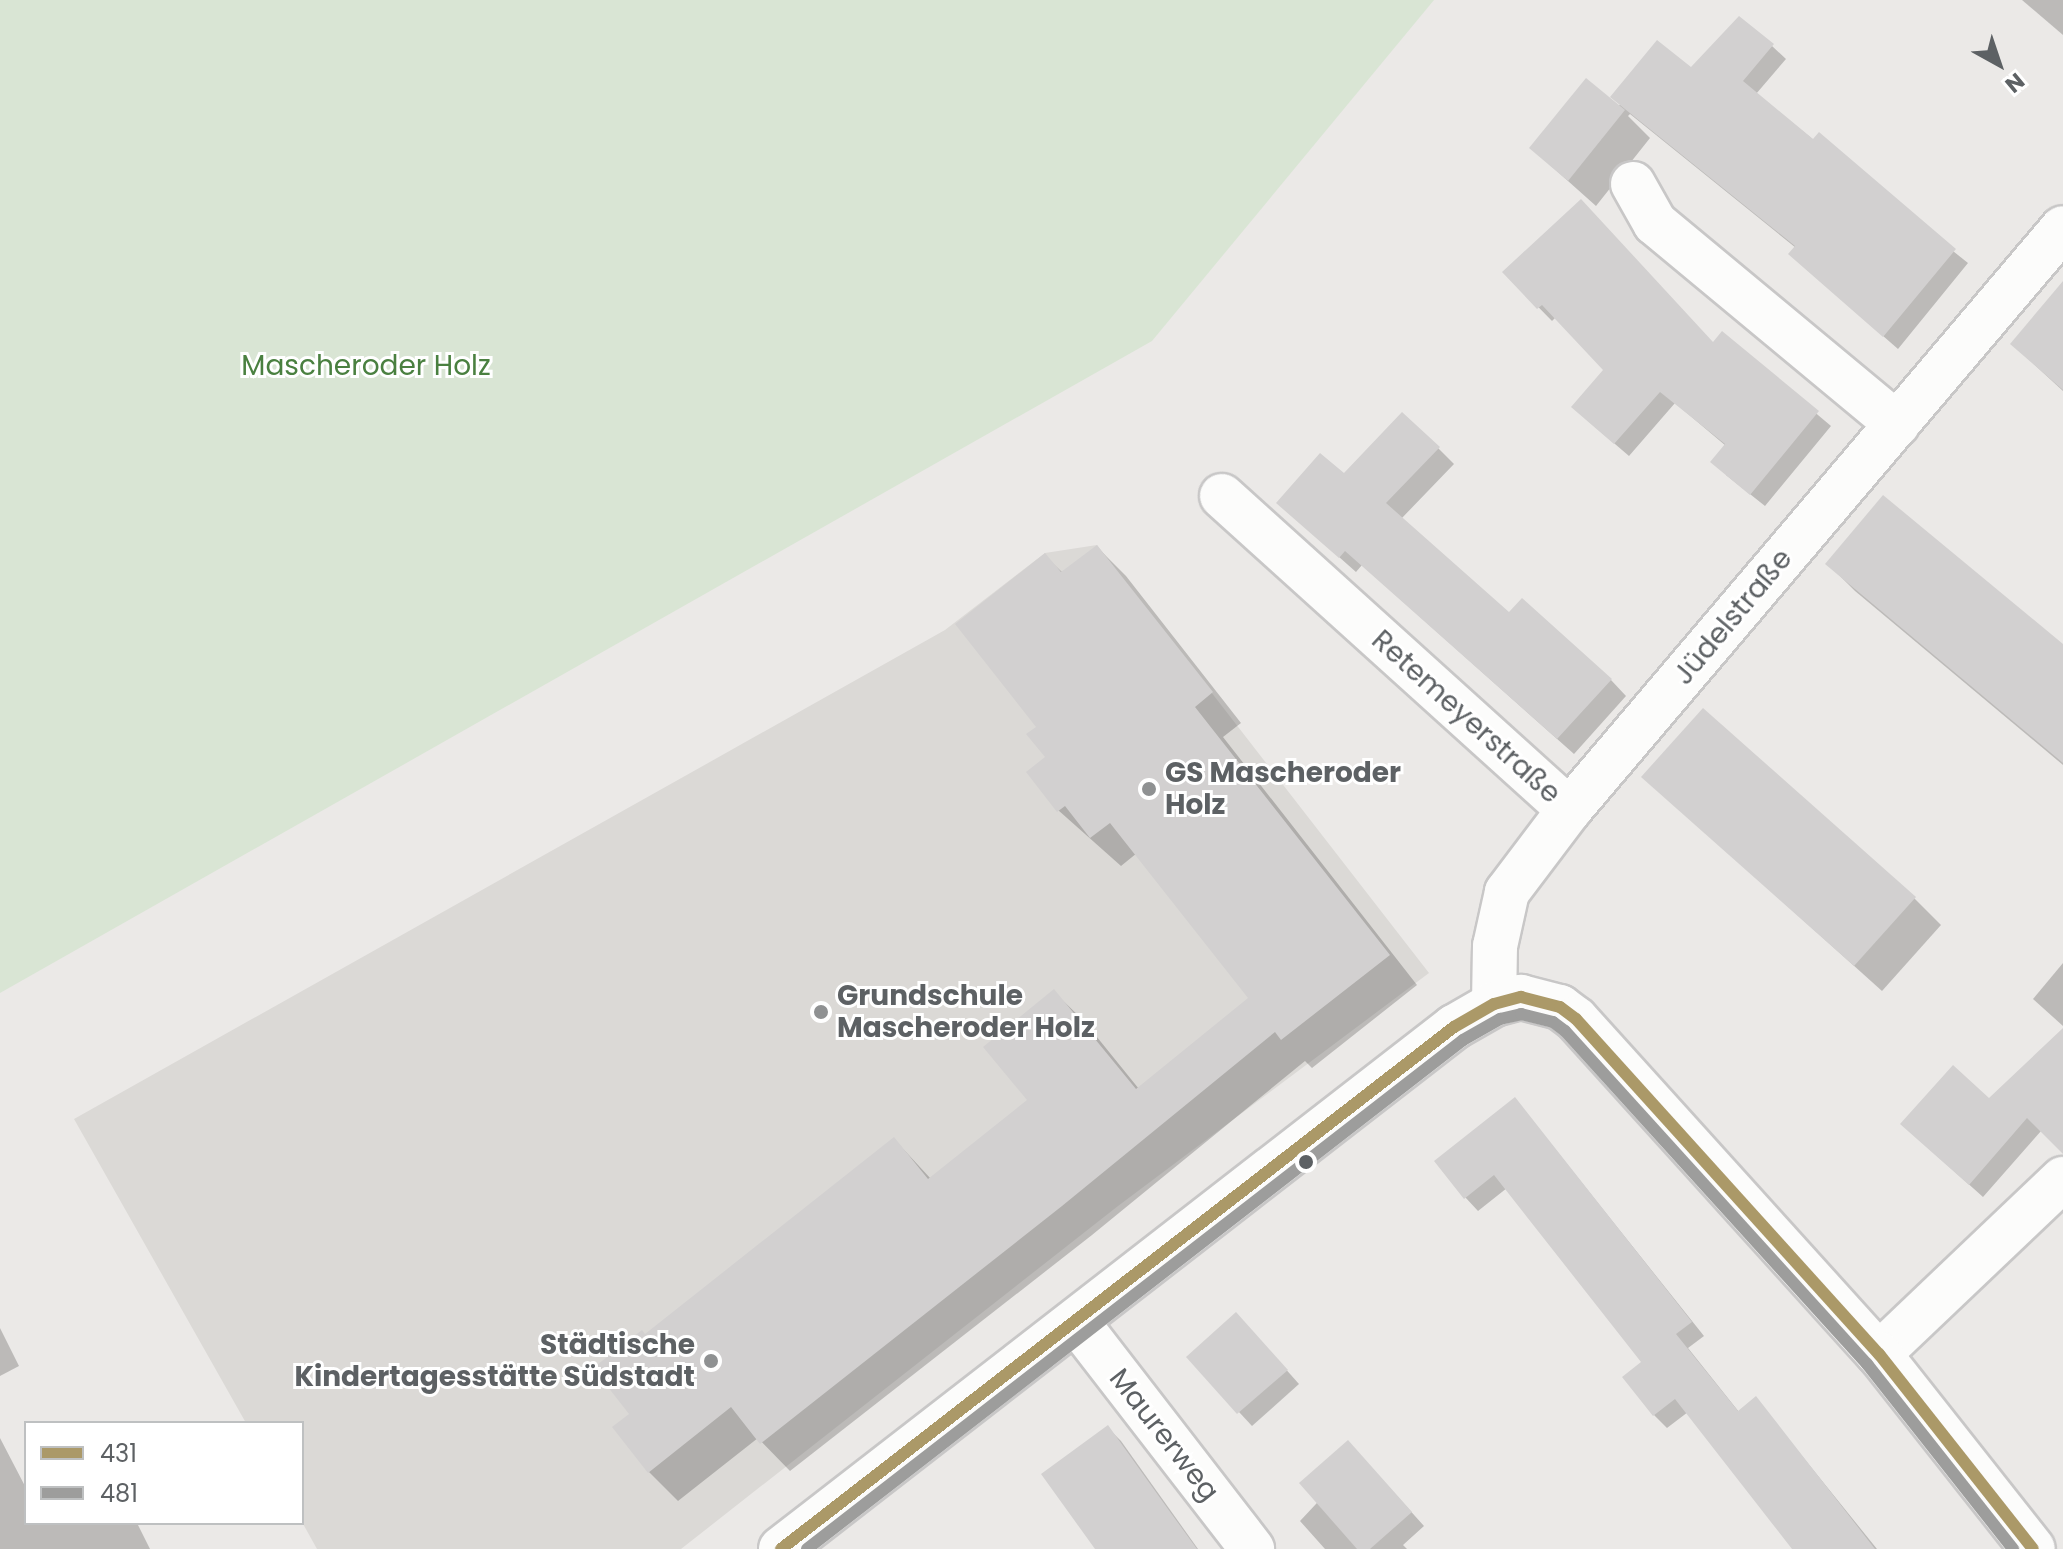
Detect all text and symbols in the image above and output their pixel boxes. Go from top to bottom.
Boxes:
north arrow [1959,24,2039,104]
text: N [1998,66,2031,100]
park label: Mascheroder Holz [241,349,491,383]
street label: Jüdelstraße [1667,542,1799,692]
street label: Retemeyerstraße [1365,623,1567,811]
place label: GS Mascheroder Holz [1165,756,1401,822]
marker: GS Mascheroder Holz [1140,780,1158,798]
place label: Grundschule Mascheroder Holz [837,979,1095,1045]
marker: Grundschule Mascheroder Holz [812,1003,830,1021]
unlabelled marker [1298,1154,1314,1170]
place label: Städtische Kindertagesstätte Südstadt [294,1328,695,1394]
marker: Städtische Kindertagesstätte Südstadt [702,1352,720,1370]
street label: Maurerweg [1102,1362,1226,1508]
legend [24,1421,304,1525]
text: 431 [100,1437,137,1470]
text: 481 [100,1477,138,1510]

